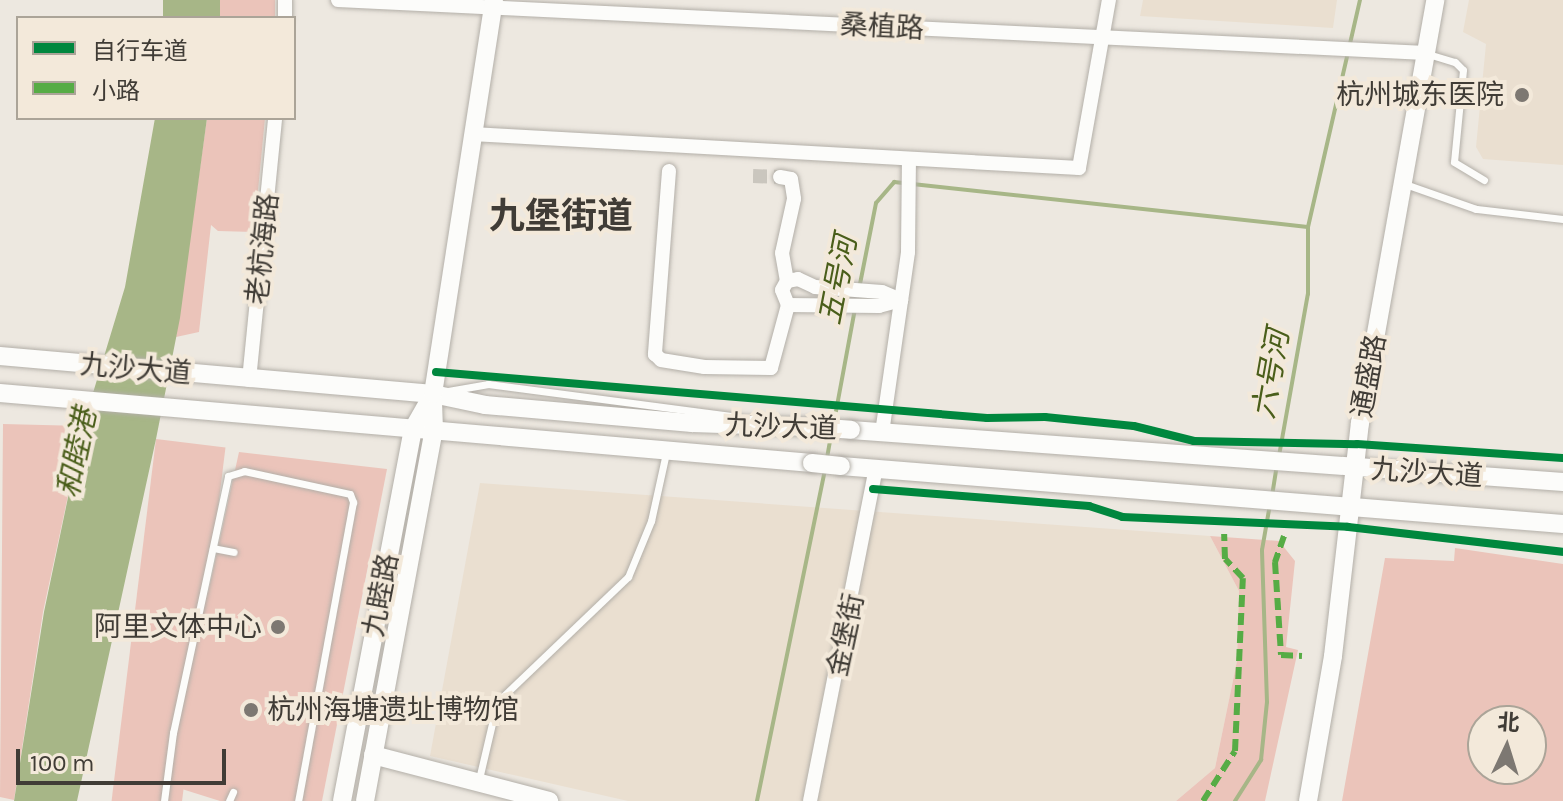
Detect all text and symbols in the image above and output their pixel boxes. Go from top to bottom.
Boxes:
street label: 桑植路 [839,8,925,46]
legend [16,16,296,120]
text: 自行车道 [92,37,188,65]
text: 小路 [92,77,140,105]
place label: 杭州城东医院 [1336,78,1504,112]
marker: 杭州城东医院 [1511,84,1533,106]
street label: 老杭海路 [240,192,286,306]
district label: 九堡街道 [489,195,633,239]
water label: 五号河 [812,232,864,328]
water label: 六号河 [1245,327,1297,421]
street label: 通盛路 [1345,332,1393,420]
street label: 九沙大道 [79,347,193,391]
water label: 和睦港 [50,405,104,501]
street label: 九沙大道 [724,408,838,446]
street label: 九沙大道 [1370,452,1484,494]
street label: 九睦路 [356,551,406,639]
street label: 金堡街 [821,590,871,680]
place label: 阿里文体中心 [94,610,262,644]
marker: 阿里文体中心 [269,618,287,636]
place label: 杭州海塘遗址博物馆 [267,693,519,727]
marker: 杭州海塘遗址博物馆 [242,701,260,719]
north arrow [1467,705,1547,785]
text: 北 [1497,709,1520,737]
scale bar [20,733,230,783]
text: 100 m [30,749,95,777]

